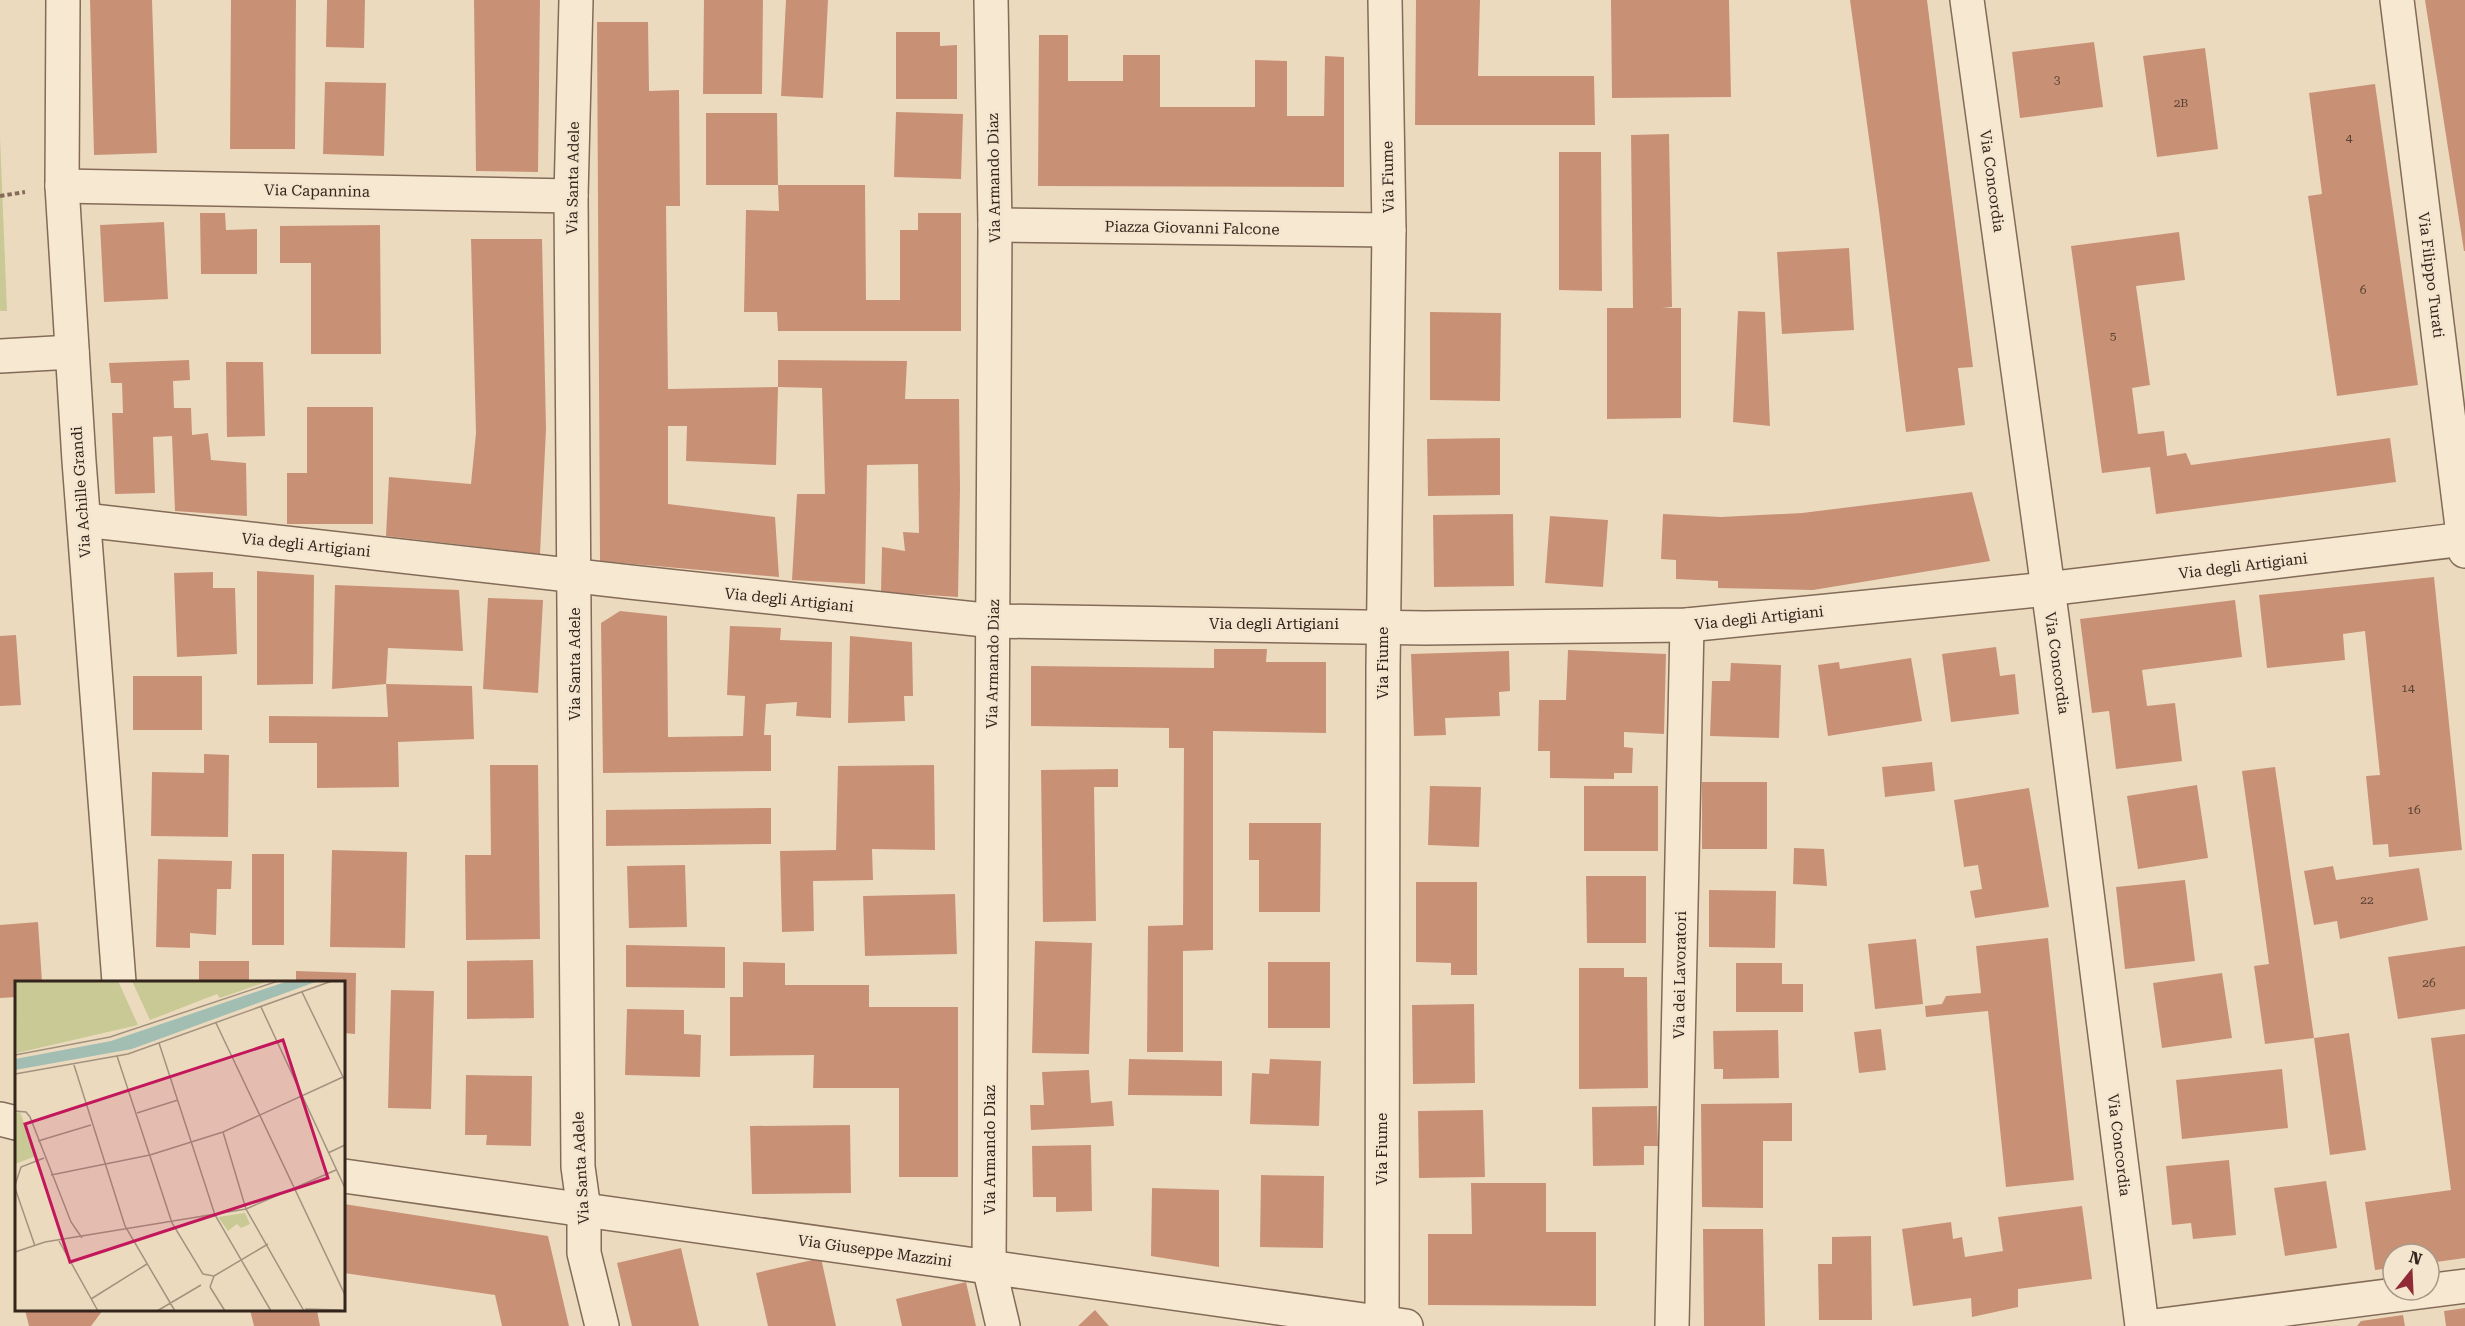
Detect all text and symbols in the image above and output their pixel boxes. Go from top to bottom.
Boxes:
house number: 3 [2054,73,2061,87]
house number: 2B [2174,96,2188,110]
street label: Via Armando Diaz [984,113,1004,243]
street label: Via Santa Adele [563,121,583,235]
street label: Via Concordia [1976,129,2008,233]
house number: 4 [2346,131,2353,145]
street label: Via Fiume [1378,141,1398,213]
street label: Via Capannina [264,181,370,201]
street label: Via Filippo Turati [2414,211,2448,339]
street label: Piazza Giovanni Falcone [1104,217,1280,239]
house number: 6 [2360,283,2367,297]
house number: 5 [2110,329,2117,343]
street label: Via Achille Grandi [67,425,95,558]
street label: Via degli Artigiani [240,529,372,561]
street label: Via degli Artigiani [2177,549,2309,583]
street label: Via degli Artigiani [723,584,855,616]
street label: Via Armando Diaz [983,599,1003,729]
street label: Via degli Artigiani [1693,602,1825,634]
street label: Via Santa Adele [566,608,584,720]
street label: Via Concordia [2041,611,2073,715]
street label: Via degli Artigiani [1209,615,1339,633]
street label: Via Fiume [1374,627,1392,699]
house number: 14 [2401,681,2415,695]
house number: 16 [2407,803,2421,817]
house number: 22 [2360,893,2374,907]
street label: Via dei Lavoratori [1670,911,1690,1039]
house number: 26 [2422,976,2436,990]
inset map [15,981,345,1311]
street label: Via Armando Diaz [981,1085,999,1215]
street label: Via Concordia [2104,1093,2134,1197]
street label: Via Santa Adele [569,1111,593,1225]
street label: Via Fiume [1373,1113,1391,1185]
street label: Via Giuseppe Mazzini [797,1231,953,1271]
north arrow [2381,1242,2441,1302]
text: N [2407,1247,2424,1269]

